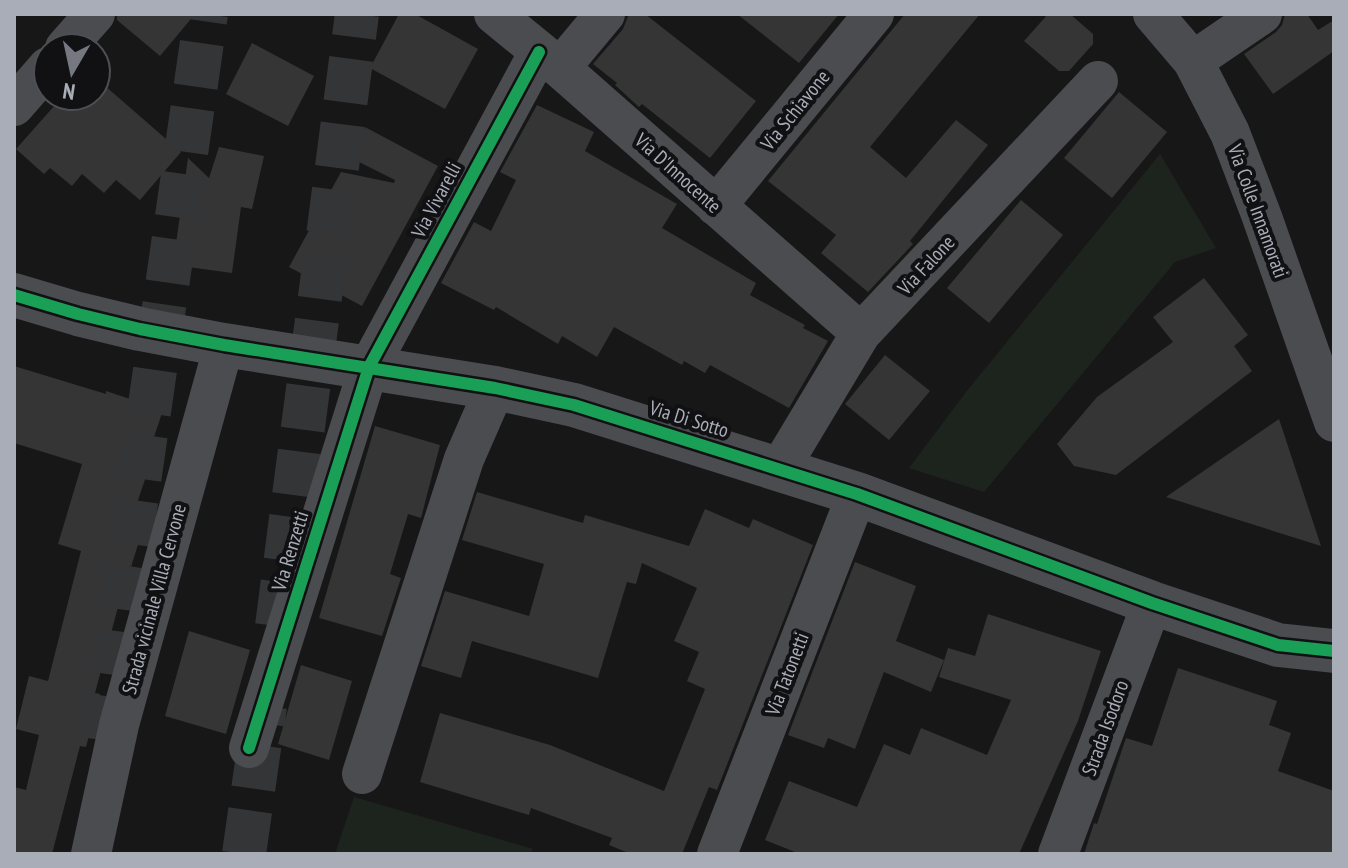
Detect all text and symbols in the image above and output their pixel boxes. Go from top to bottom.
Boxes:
north arrow [32,32,112,112]
street label: Via Schiavone [754,64,835,156]
text: N [61,77,77,107]
street label: Via D'Innocente [629,127,727,219]
street label: Via Colle Innamorati [1221,140,1294,281]
street label: Via Vivarelli [405,158,467,243]
street label: Via Falone [891,230,960,301]
street label: Via Di Sotto [645,394,732,443]
street label: Strada vicinale Villa Cervone [116,501,192,697]
street label: Via Renzetti [265,508,314,595]
street label: Via Tatonetti [759,629,815,720]
street label: Strada Isodoro [1076,677,1134,779]

